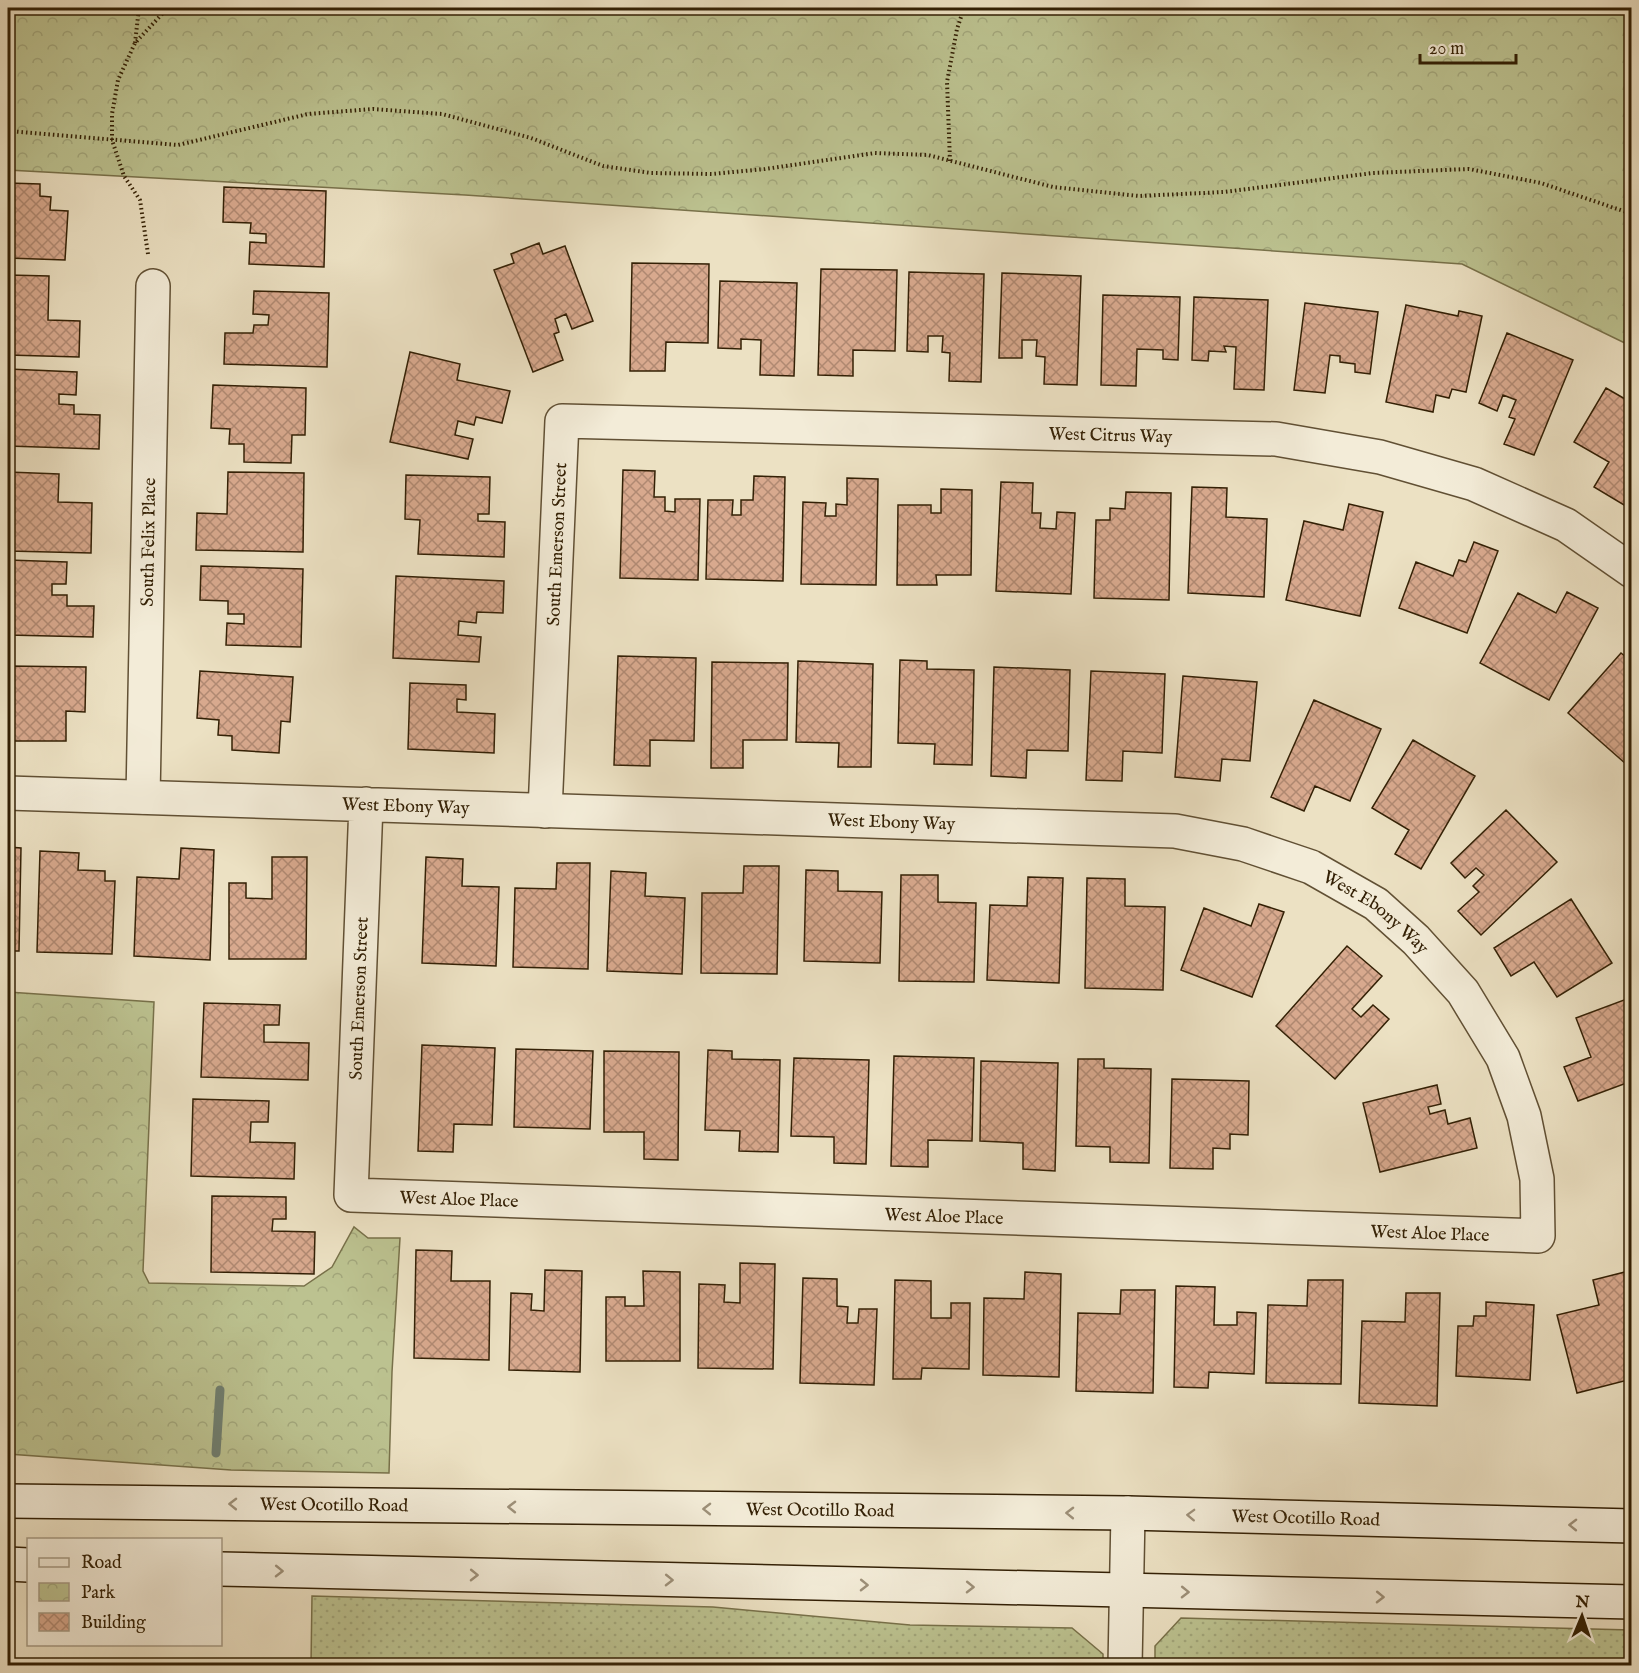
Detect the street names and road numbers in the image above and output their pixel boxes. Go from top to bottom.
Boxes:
street label: West Citrus Way [1048,423,1173,449]
street label: South Emerson Street [543,462,573,626]
street label: South Felix Place [137,477,162,607]
street label: West Ebony Way [342,794,470,821]
street label: West Ebony Way [827,809,956,837]
street label: West Ebony Way [1318,866,1433,960]
street label: South Emerson Street [345,916,375,1081]
street label: West Aloe Place [399,1187,519,1214]
street label: West Aloe Place [884,1204,1004,1231]
street label: West Aloe Place [1370,1221,1490,1248]
street label: West Ocotillo Road [260,1494,409,1518]
street label: West Ocotillo Road [746,1499,895,1523]
street label: West Ocotillo Road [1231,1506,1381,1533]

